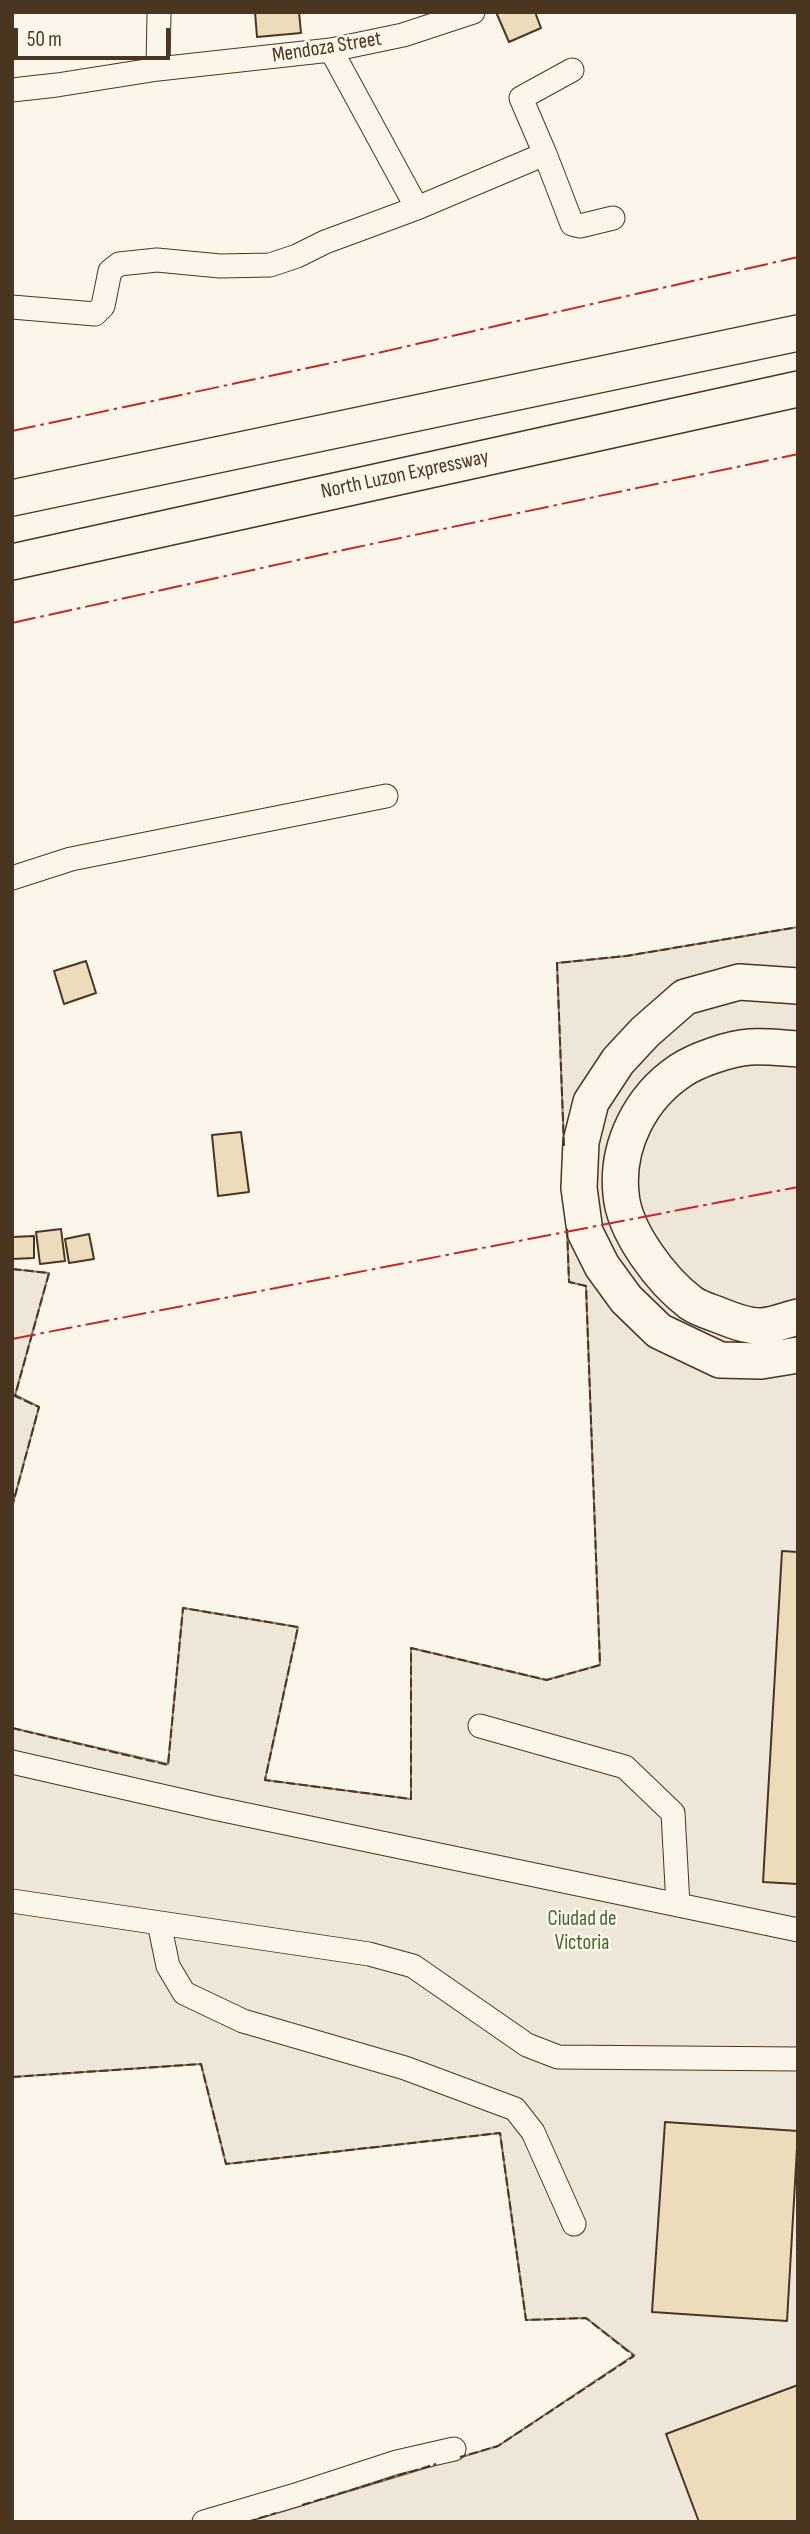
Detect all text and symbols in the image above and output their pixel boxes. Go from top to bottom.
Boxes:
scale bar [18,14,173,58]
text: 50 m [27,27,62,52]
street label: Mendoza Street [270,27,384,69]
street label: North Luzon Expressway [319,445,491,505]
park label: Ciudad de Victoria [547,1907,617,1957]

